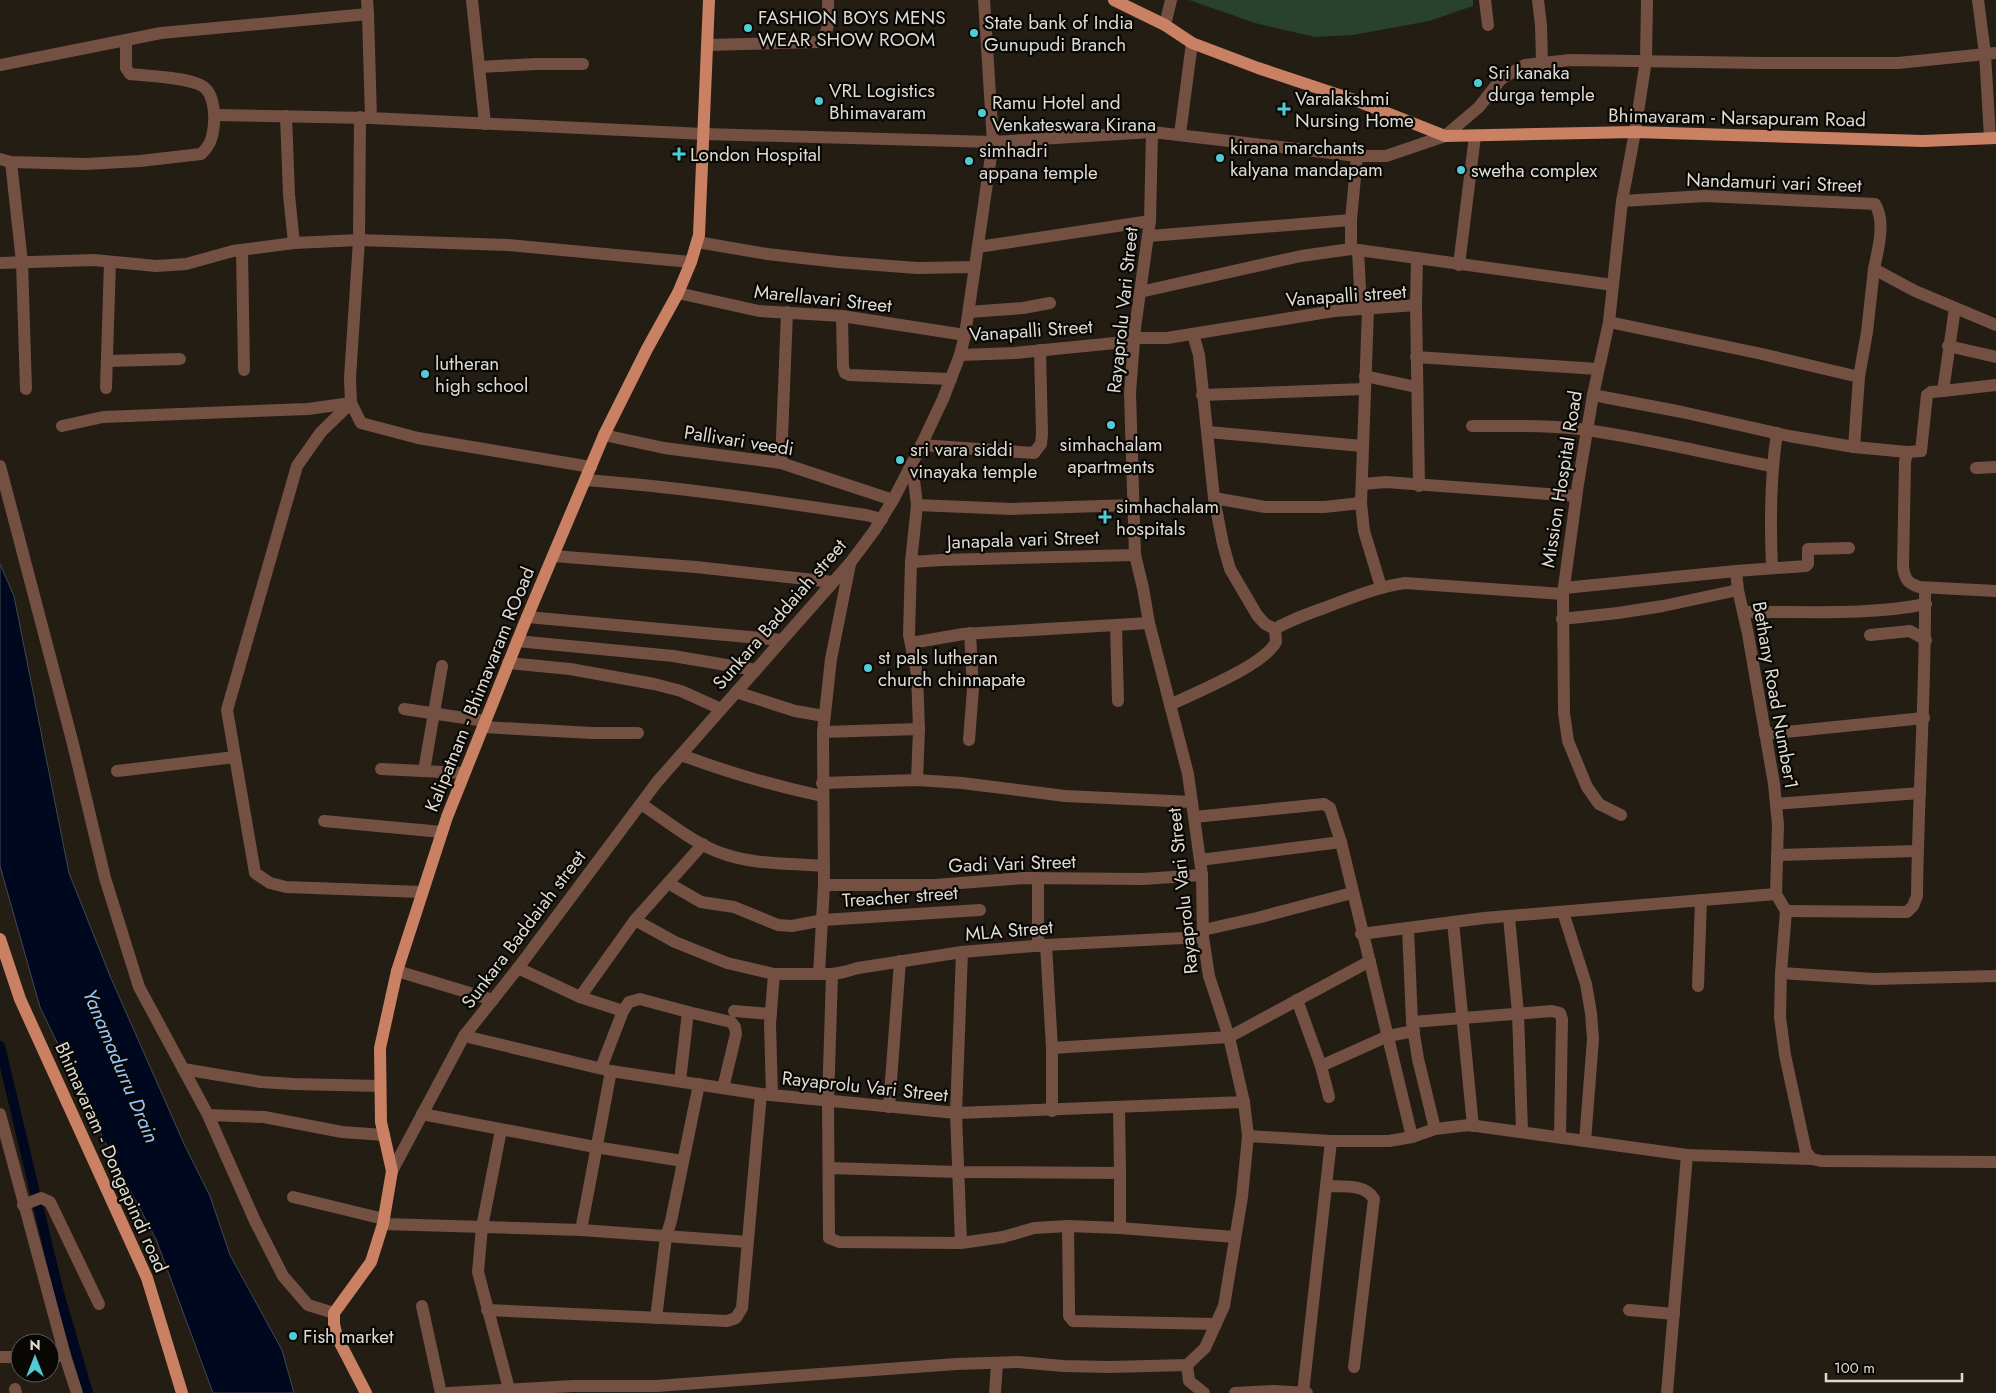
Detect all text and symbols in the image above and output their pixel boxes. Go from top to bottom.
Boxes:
place label: FASHION BOYS MENS WEAR SHOW ROOM [758,4,946,53]
place label: State bank of India Gunupudi Branch [984,9,1133,58]
marker: FASHION BOYS MENS WEAR SHOW ROOM [742,22,754,34]
marker: State bank of India Gunupudi Branch [968,27,980,39]
place label: Sri kanaka durga temple [1488,59,1595,108]
place label: VRL Logistics Bhimavaram [829,77,935,126]
marker: Sri kanaka durga temple [1472,77,1484,89]
place label: Varalakshmi Nursing Home [1295,85,1414,134]
place label: Ramu Hotel and Venkateswara Kirana [992,89,1156,138]
marker: VRL Logistics Bhimavaram [813,95,825,107]
marker: Varalakshmi Nursing Home [1277,102,1291,116]
street label: Bhimavaram - Narsapuram Road [1608,102,1866,133]
marker: Ramu Hotel and Venkateswara Kirana [976,107,988,119]
place label: kirana marchants kalyana mandapam [1230,134,1383,183]
place label: simhadri appana temple [979,137,1098,186]
place label: London Hospital [690,141,821,168]
marker: London Hospital [672,147,686,161]
marker: kirana marchants kalyana mandapam [1214,152,1226,164]
marker: simhadri appana temple [963,155,975,167]
place label: swetha complex [1471,157,1597,184]
marker: swetha complex [1455,164,1467,176]
street label: Nandamuri vari Street [1686,166,1863,199]
street label: Rayaprolu Vari Street [1100,225,1145,394]
street label: Marellavari Street [753,278,894,319]
street label: Vanapalli street [1285,278,1408,313]
street label: Vanapalli Street [968,313,1094,348]
place label: lutheran high school [435,350,528,399]
marker: lutheran high school [419,368,431,380]
street label: Mission Hospital Road [1534,389,1589,569]
street label: Pallivari veedi [682,418,796,462]
marker: simhachalam apartments [1105,419,1117,431]
place label: simhachalam apartments [1059,431,1163,480]
place label: sri vara siddi vinayaka temple [910,436,1037,485]
marker: sri vara siddi vinayaka temple [894,454,906,466]
place label: simhachalam hospitals [1116,493,1219,542]
marker: simhachalam hospitals [1098,510,1112,524]
street label: Janapala vari Street [944,523,1100,556]
street label: Sunkara Baddaiah street [706,533,853,696]
street label: Kalipatnam - Bhimavaram ROoad [418,563,541,816]
street label: Bethany Road Number1 [1746,599,1805,791]
place label: st pals lutheran church chinnapate [878,644,1026,693]
marker: st pals lutheran church chinnapate [862,662,874,674]
street label: Rayaprolu Vari Street [1160,806,1205,975]
street label: Sunkara Baddaiah street [455,844,592,1014]
street label: Gadi Vari Street [948,848,1077,879]
street label: Treacher street [841,879,959,914]
street label: MLA Street [964,913,1055,948]
water label: Yanamadurru Drain [75,985,166,1147]
street label: Bhimavaram - Dongapindi road [48,1038,175,1277]
street label: Rayaprolu Vari Street [781,1064,950,1109]
place label: Fish market [303,1323,394,1350]
marker: Fish market [287,1330,299,1342]
north arrow [10,1333,60,1383]
text: N [29,1335,41,1355]
scale bar [1826,1350,1962,1382]
text: 100 m [1834,1357,1875,1379]

